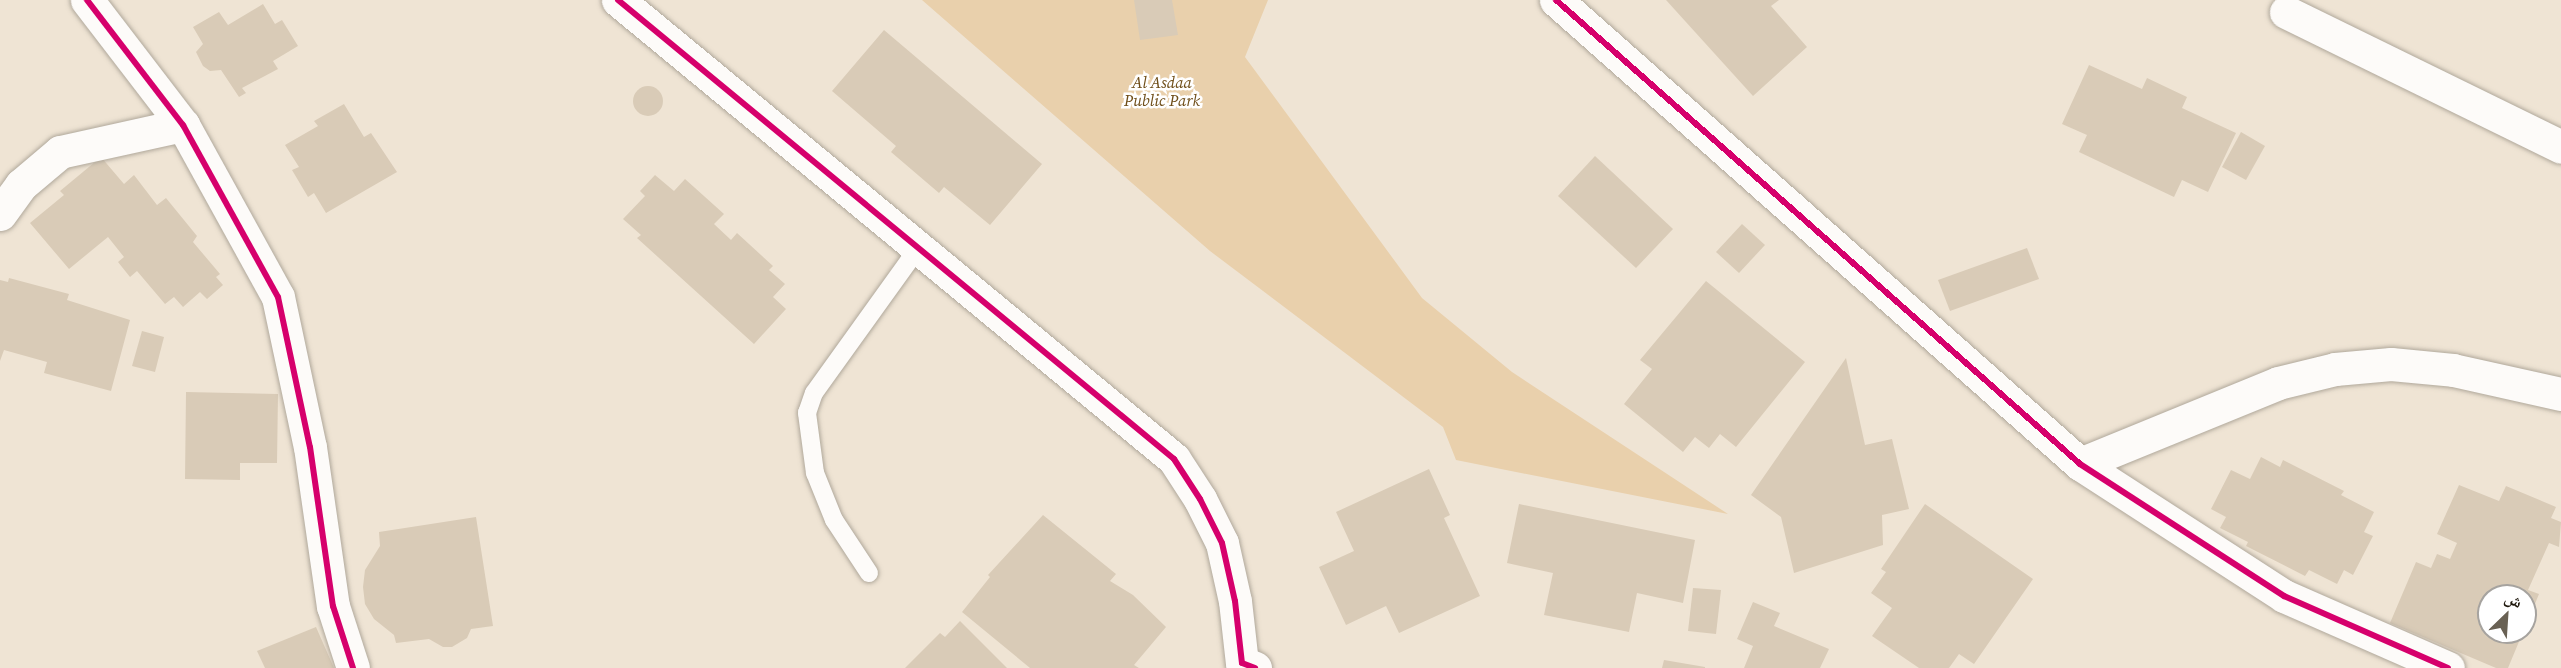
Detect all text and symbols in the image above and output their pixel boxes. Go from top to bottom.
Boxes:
park label: Al Asdaa Public Park [1124,72,1200,110]
north arrow [2477,584,2537,644]
text: ش [2501,586,2526,613]

